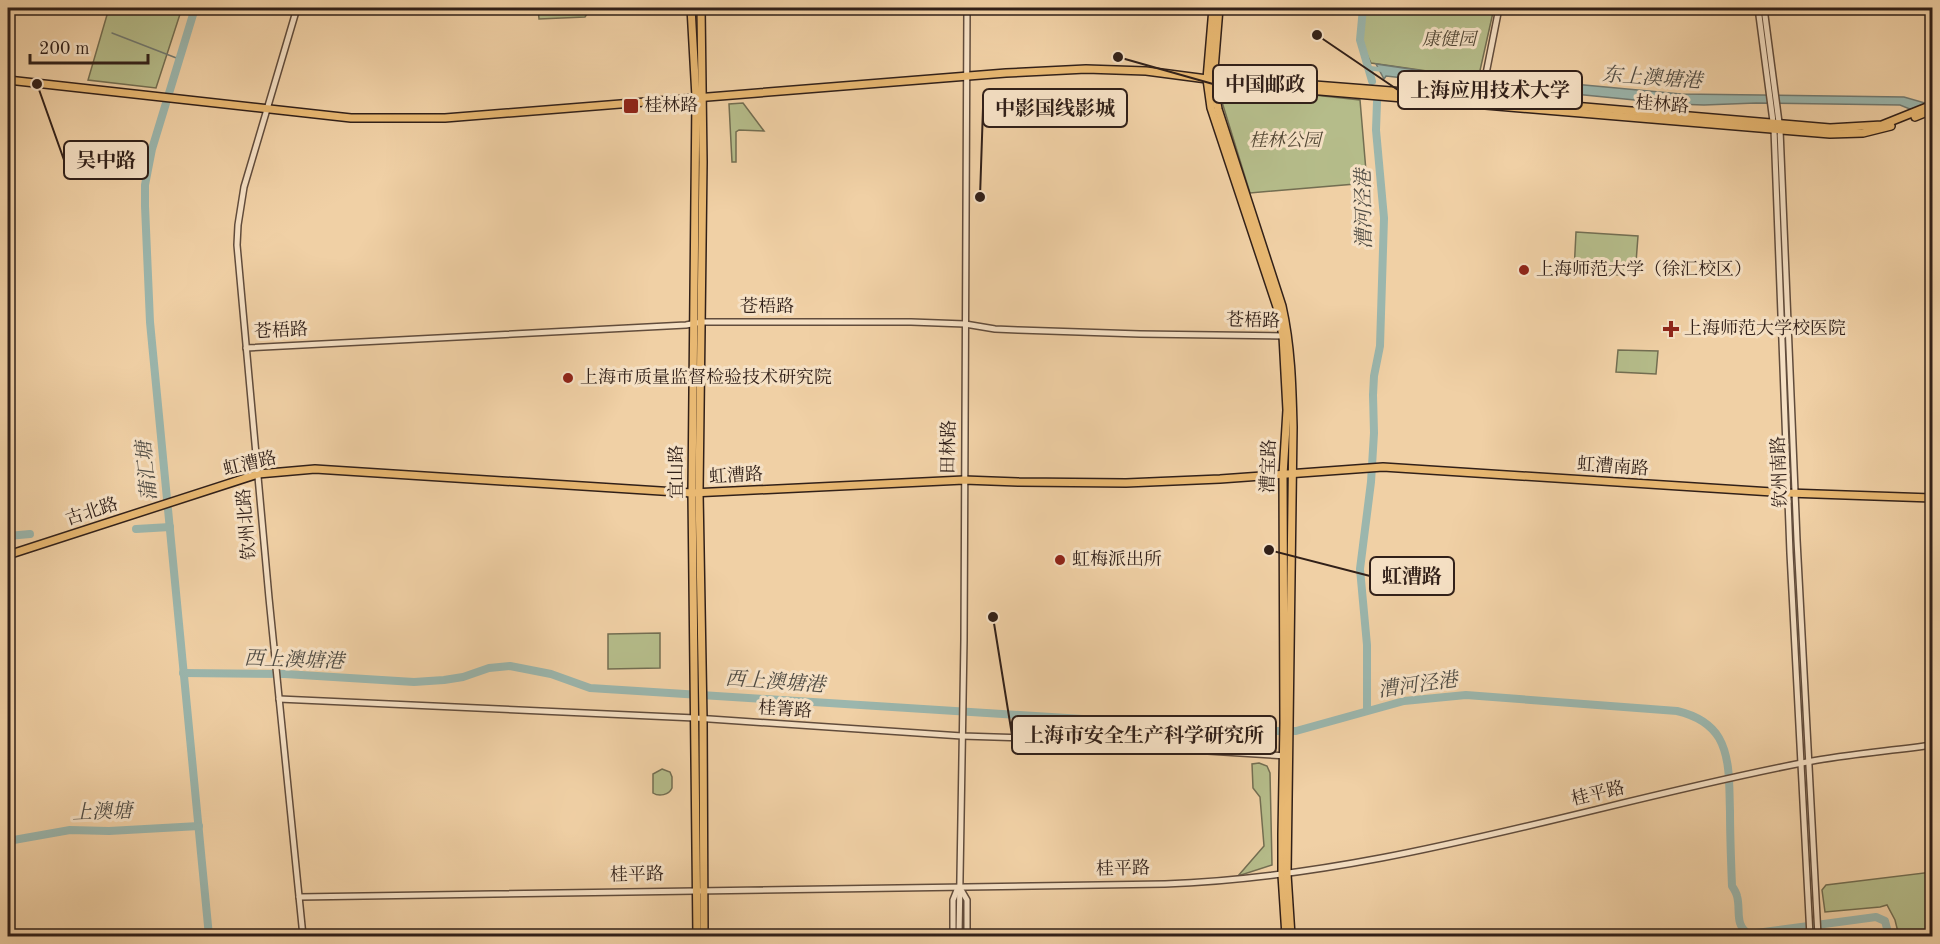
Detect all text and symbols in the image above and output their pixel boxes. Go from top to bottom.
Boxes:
scale bar [30,27,148,65]
park label: 康健园 [1422,29,1479,49]
text: 200 m [39,40,90,58]
water label: 东上澳塘港 [1601,64,1706,93]
callout: 中国邮政 [1213,65,1317,103]
callout: 上海应用技术大学 [1398,71,1582,109]
text: 中国邮政 [1225,74,1305,96]
text: 上海应用技术大学 [1410,79,1570,102]
callout: 中影国线影城 [983,89,1127,127]
street label: 桂林路 [1634,92,1690,116]
place label: 桂林路 [644,95,698,115]
marker: 桂林路 [622,97,640,115]
text: 中影国线影城 [995,98,1115,120]
park label: 桂林公园 [1249,130,1324,150]
callout: 吴中路 [64,141,148,179]
text: 吴中路 [76,150,136,172]
water label: 漕河泾港 [1352,166,1376,249]
place label: 上海师范大学（徐汇校区） [1536,259,1752,279]
marker: 上海师范大学（徐汇校区） [1517,263,1531,277]
street label: 苍梧路 [740,296,794,316]
street label: 苍梧路 [1226,310,1280,330]
place label: 上海师范大学校医院 [1684,318,1846,338]
street label: 苍梧路 [253,319,308,341]
marker: 上海师范大学校医院 [1662,320,1680,338]
place label: 上海市质量监督检验技术研究院 [580,367,832,387]
marker: 上海市质量监督检验技术研究院 [561,371,575,385]
street label: 田林路 [938,420,958,474]
street label: 钦州南路 [1768,436,1790,508]
water label: 蒲汇塘 [133,437,161,502]
street label: 漕宝路 [1257,439,1279,493]
street label: 宜山路 [666,445,686,499]
street label: 虹漕路 [221,447,278,479]
street label: 虹漕南路 [1576,454,1650,478]
street label: 虹漕路 [708,464,763,486]
street label: 钦州北路 [233,487,259,561]
street label: 古北路 [63,493,120,529]
place label: 虹梅派出所 [1072,549,1162,569]
marker: 虹梅派出所 [1053,553,1067,567]
callout: 虹漕路 [1370,557,1454,595]
text: 虹漕路 [1382,565,1442,588]
water label: 西上澳塘港 [244,647,347,673]
water label: 西上澳塘港 [724,668,829,697]
water label: 漕河泾港 [1377,668,1462,701]
street label: 桂箐路 [757,697,813,721]
callout: 上海市安全生产科学研究所 [1012,716,1276,754]
text: 上海市安全生产科学研究所 [1024,724,1264,747]
street label: 桂平路 [1569,777,1626,809]
water label: 上澳塘 [72,800,135,824]
street label: 桂平路 [1096,858,1150,878]
street label: 桂平路 [610,864,664,884]

